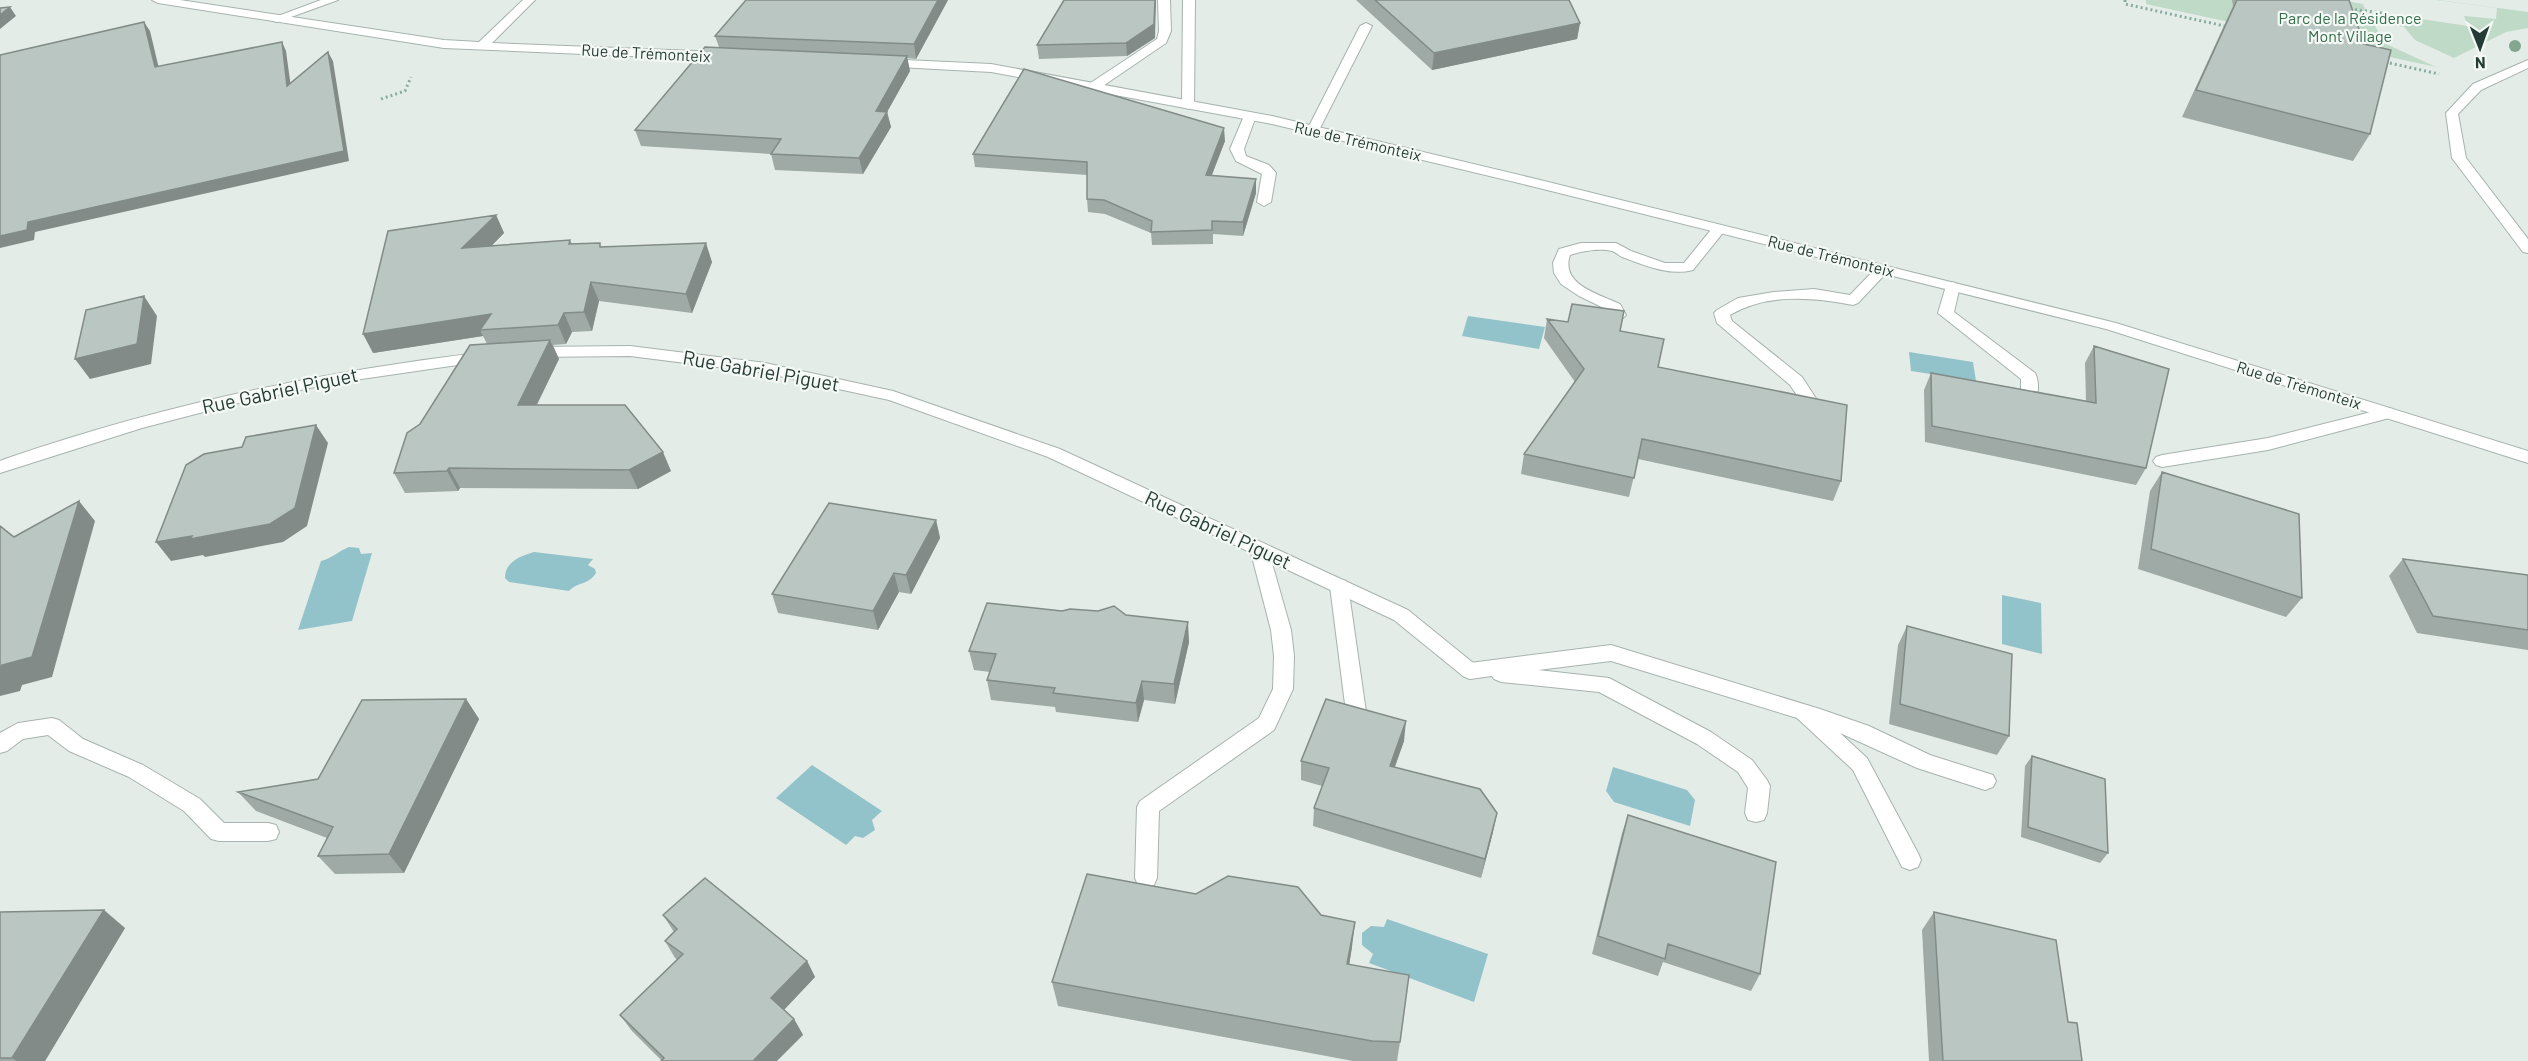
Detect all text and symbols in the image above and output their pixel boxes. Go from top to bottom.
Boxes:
park label: Parc de la Résidence Mont Village [2279,8,2421,45]
north arrow [2450,18,2510,78]
street label: Rue de Trémonteix [581,40,711,65]
text: N [2475,54,2486,73]
street label: Rue de Trémonteix [1293,117,1424,164]
street label: Rue de Trémonteix [1766,231,1897,280]
street label: Rue Gabriel Piguet [681,344,841,396]
street label: Rue de Trémonteix [2235,357,2364,413]
street label: Rue Gabriel Piguet [200,362,360,418]
street label: Rue Gabriel Piguet [1141,485,1295,574]

